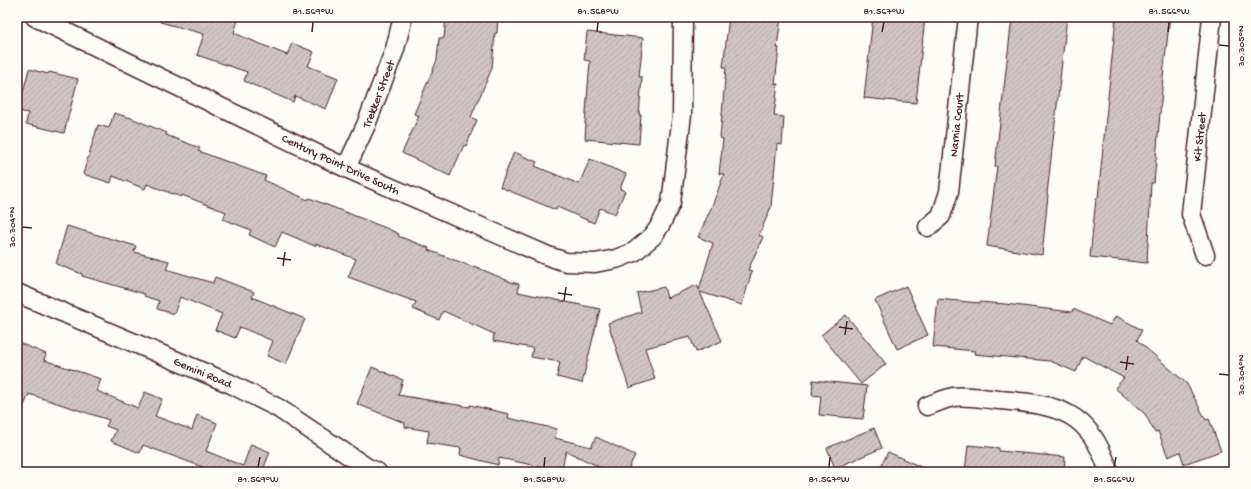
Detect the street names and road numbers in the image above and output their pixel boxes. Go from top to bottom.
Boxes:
street label: Trekker Street [360,58,400,131]
street label: Narnia Court [948,92,968,158]
street label: Kit Street [1191,111,1211,162]
street label: Century Point Drive South [279,132,402,200]
street label: Gemini Road [171,355,234,393]

